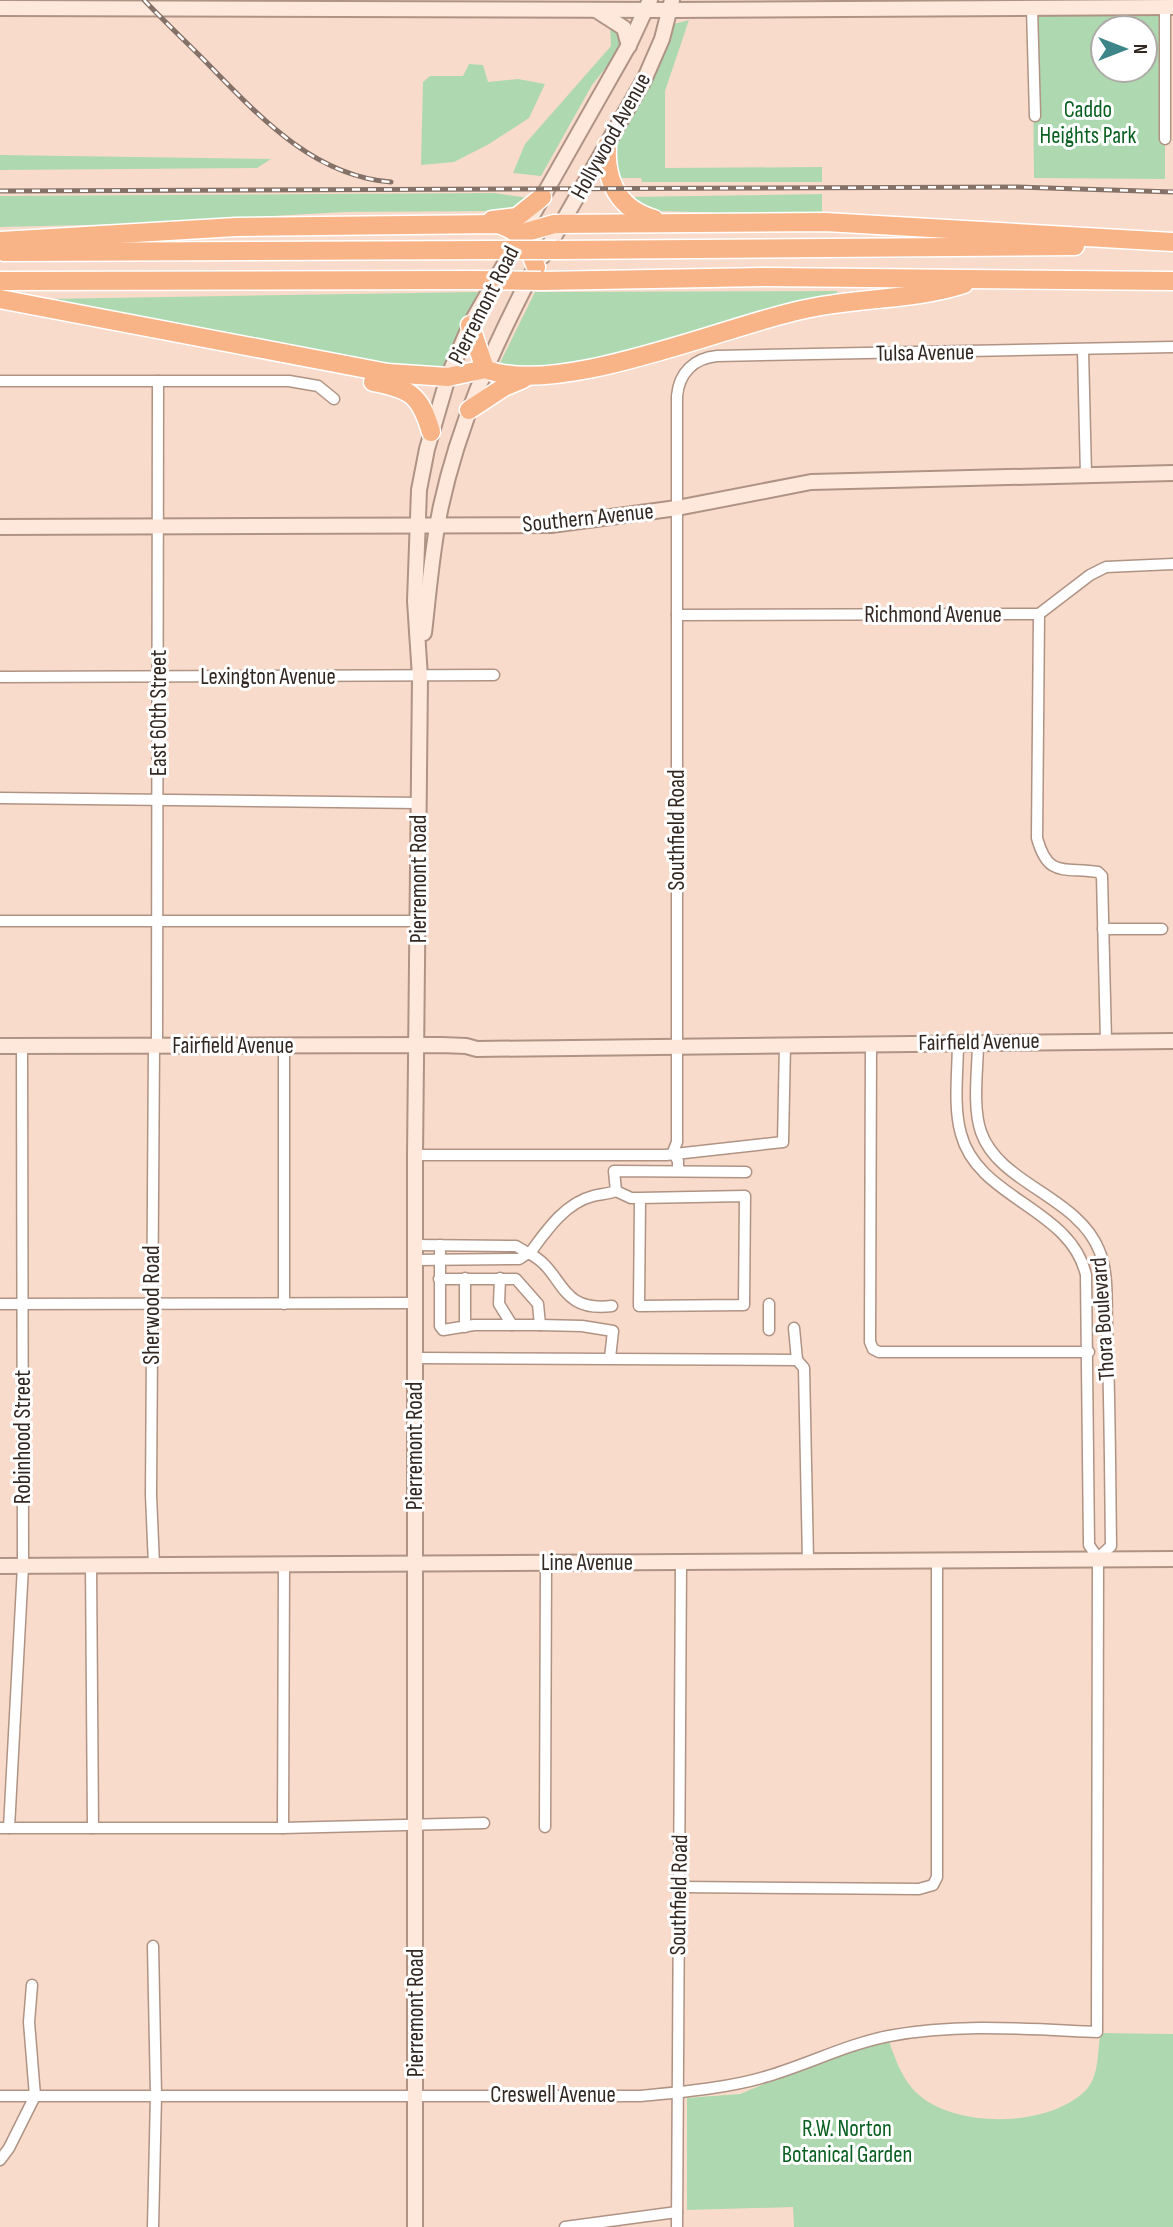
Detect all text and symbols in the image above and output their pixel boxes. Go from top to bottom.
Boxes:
north arrow [1089,14,1159,84]
text: N [1128,44,1151,54]
street label: Hollywood Avenue [565,68,657,204]
park label: Caddo Heights Park [1040,96,1137,150]
street label: Pierremont Road [442,241,526,369]
street label: Tulsa Avenue [876,338,974,368]
street label: Southern Avenue [521,497,655,539]
street label: Richmond Avenue [864,601,1002,629]
street label: East 60th Street [145,650,173,776]
street label: Lexington Avenue [200,663,336,691]
street label: Southfield Road [663,769,691,891]
street label: Pierremont Road [405,815,433,943]
street label: Fairfield Avenue [918,1027,1040,1057]
street label: Fairfield Avenue [172,1032,294,1060]
street label: Sherwood Road [138,1245,166,1365]
street label: Thora Boulevard [1085,1257,1121,1381]
street label: Robinhood Street [9,1370,37,1504]
street label: Pierremont Road [401,1382,429,1510]
street label: Line Avenue [541,1549,633,1577]
street label: Southfield Road [664,1834,694,1956]
street label: Pierremont Road [402,1949,430,2077]
street label: Creswell Avenue [490,2081,616,2109]
park label: R.W. Norton Botanical Garden [782,2115,912,2169]

